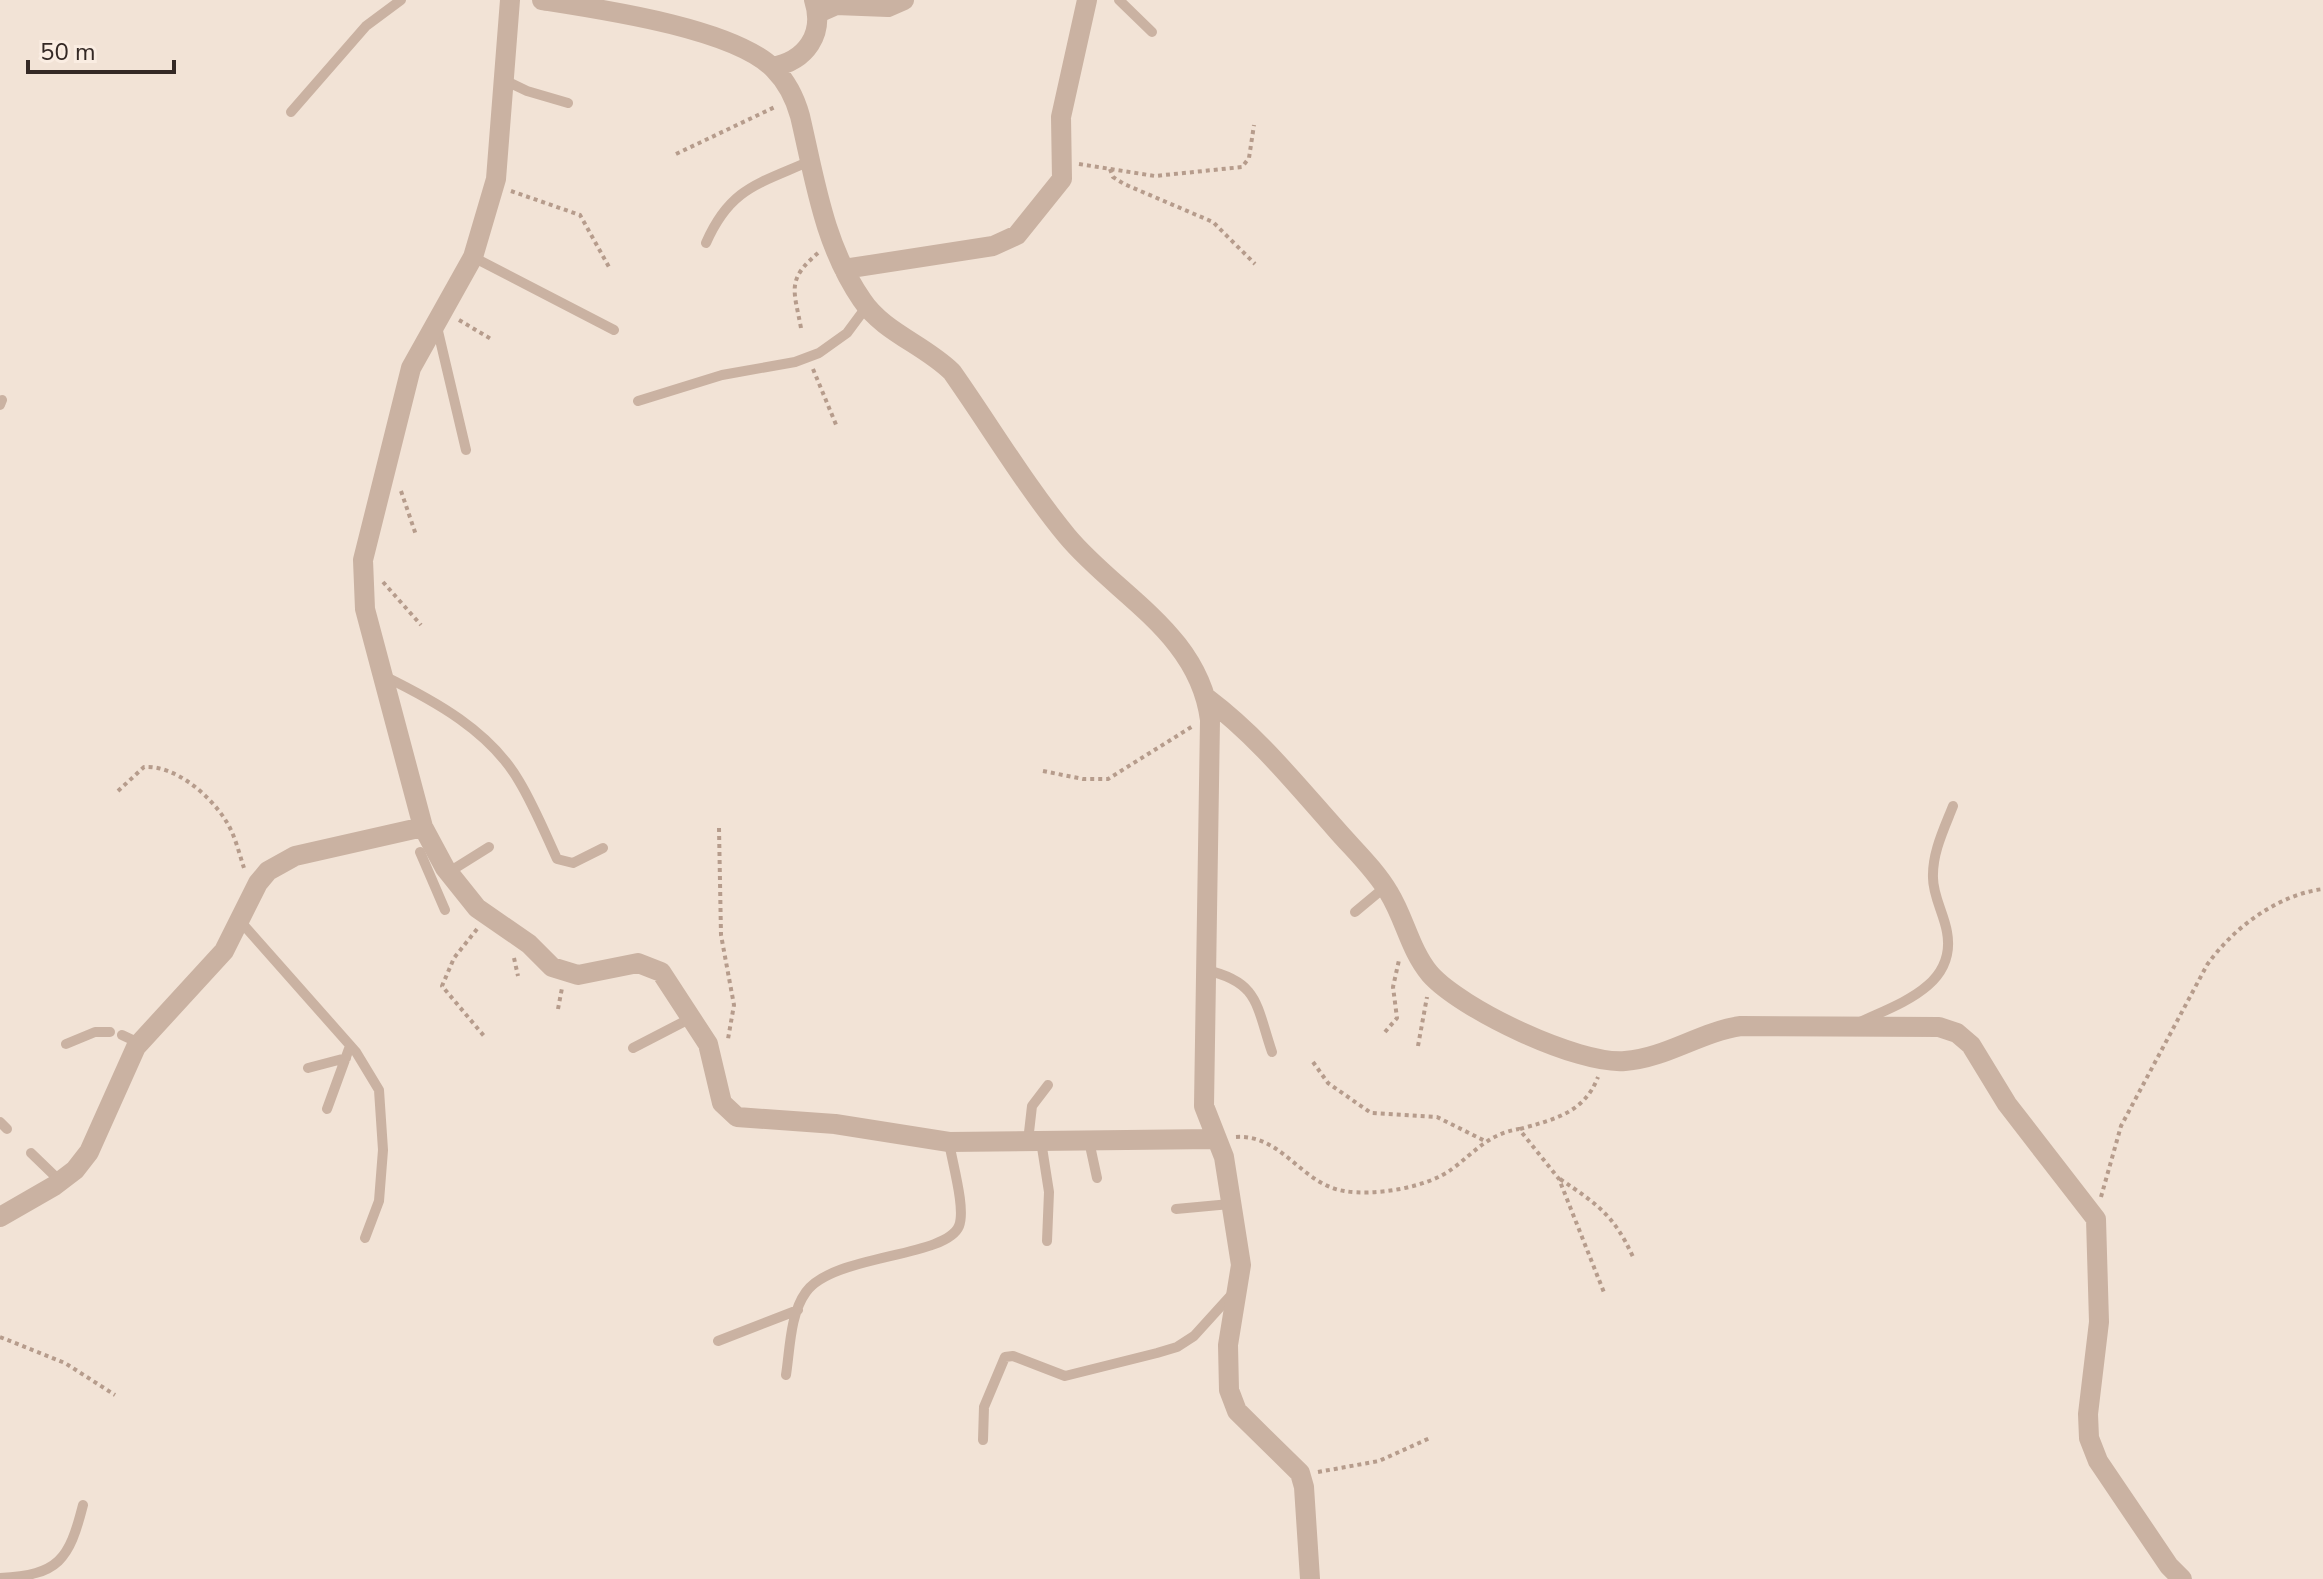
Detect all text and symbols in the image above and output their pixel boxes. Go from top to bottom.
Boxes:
scale bar [28,24,174,74]
text: 50 m [40,36,96,68]

